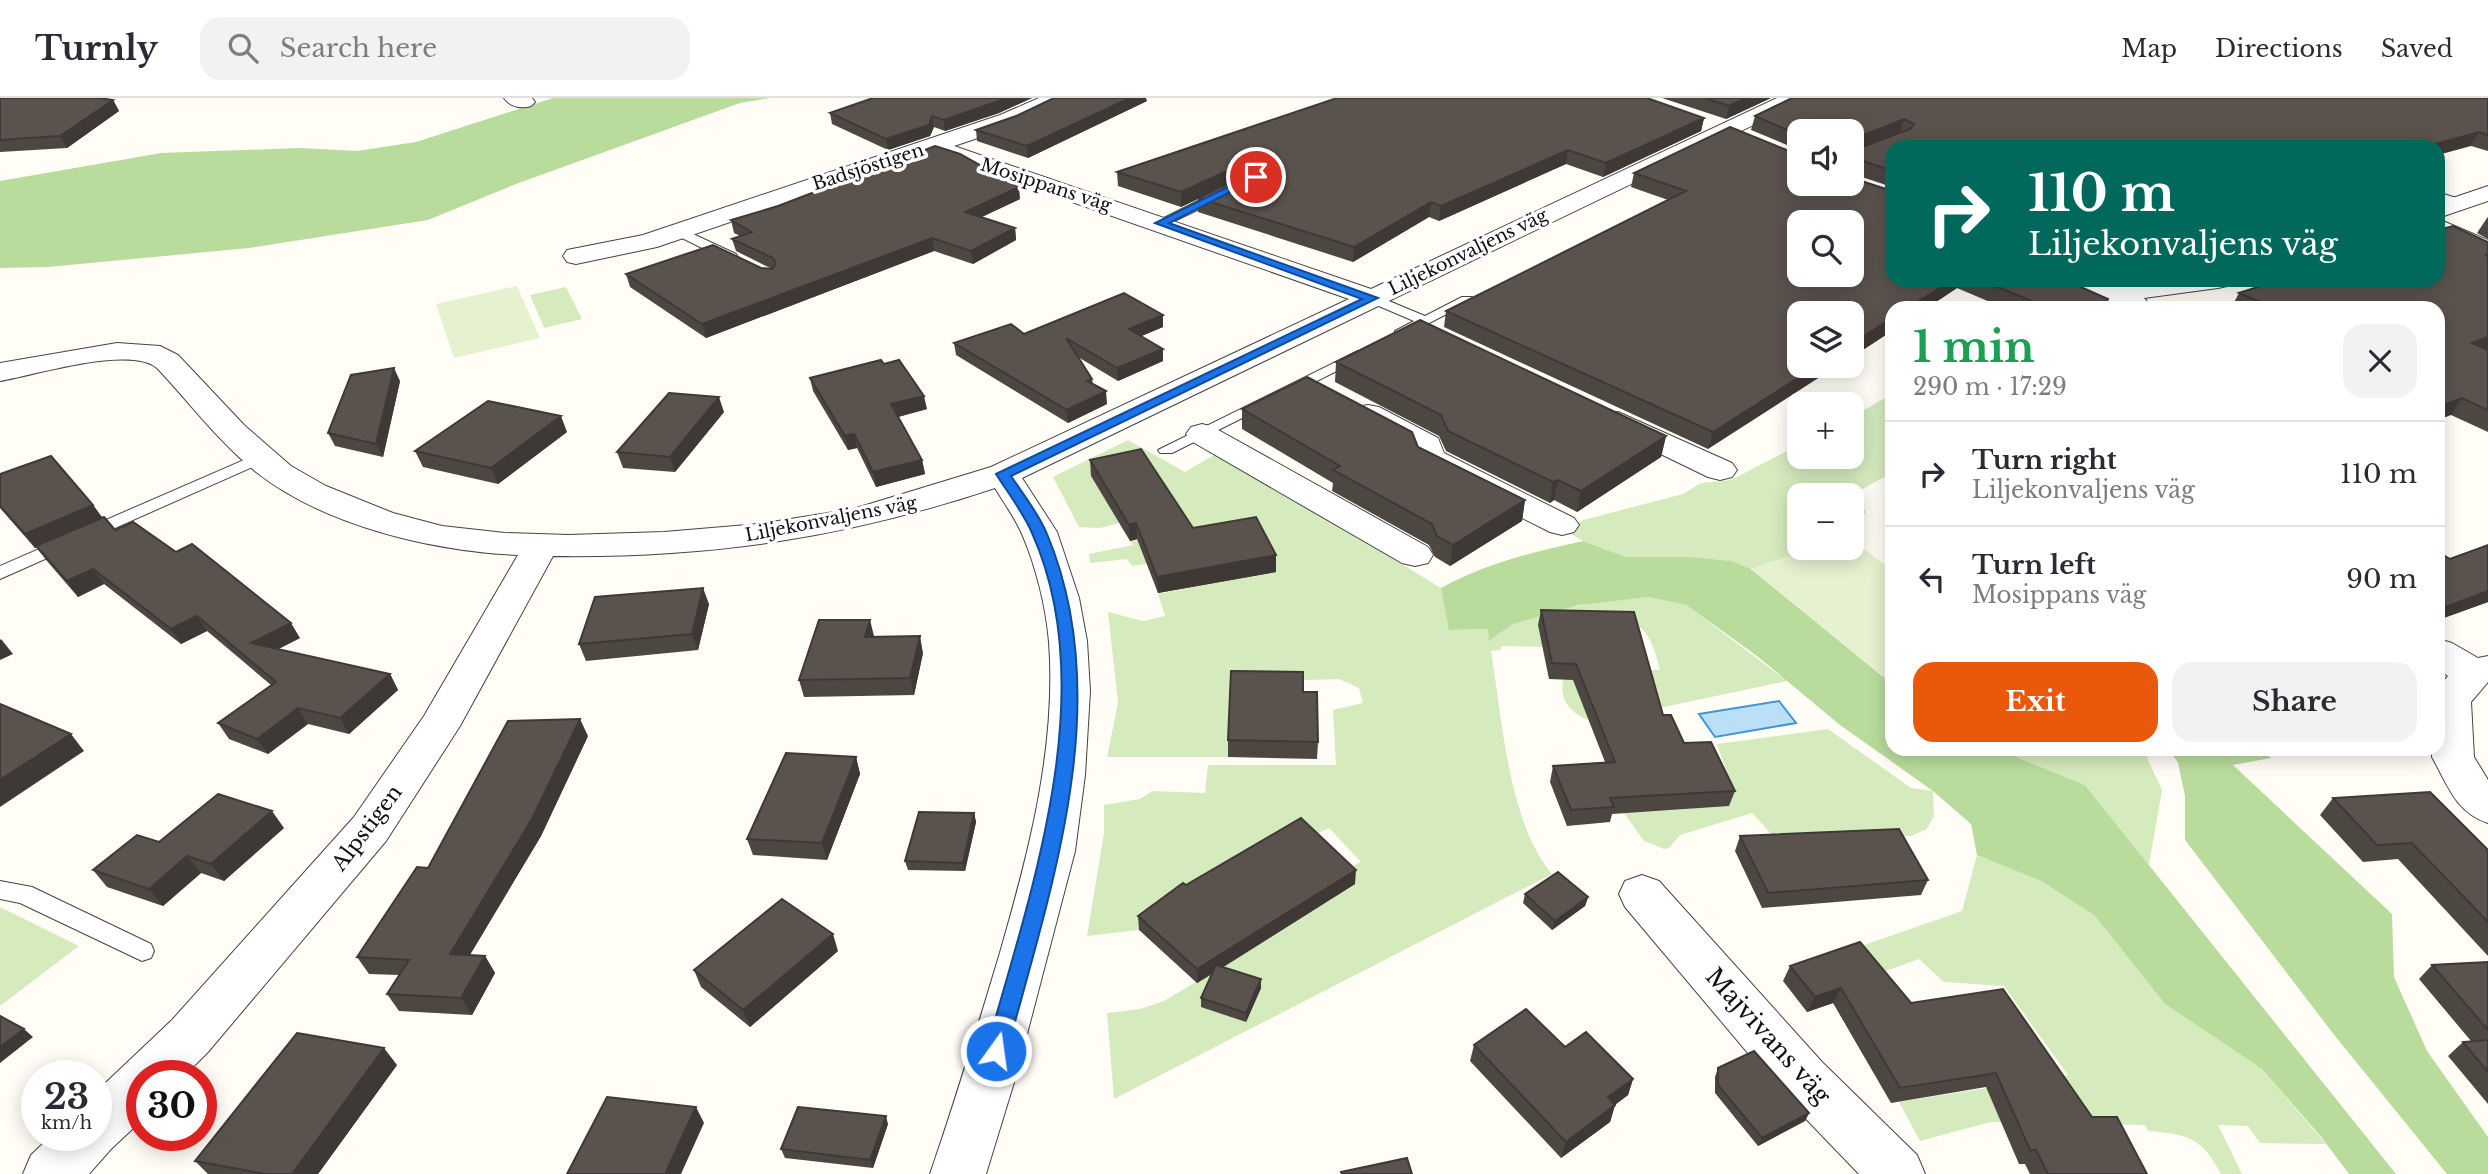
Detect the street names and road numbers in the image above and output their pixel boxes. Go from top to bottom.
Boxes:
street label: Badsjöstigen [809,139,927,195]
street label: Mosippans väg [978,153,1114,217]
street label: Liljekonvaljens väg [1385,204,1551,300]
street label: Liljekonvaljens väg [743,492,919,546]
street label: Alpstigen [326,780,408,877]
street label: Majvivans väg [1700,962,1837,1110]

